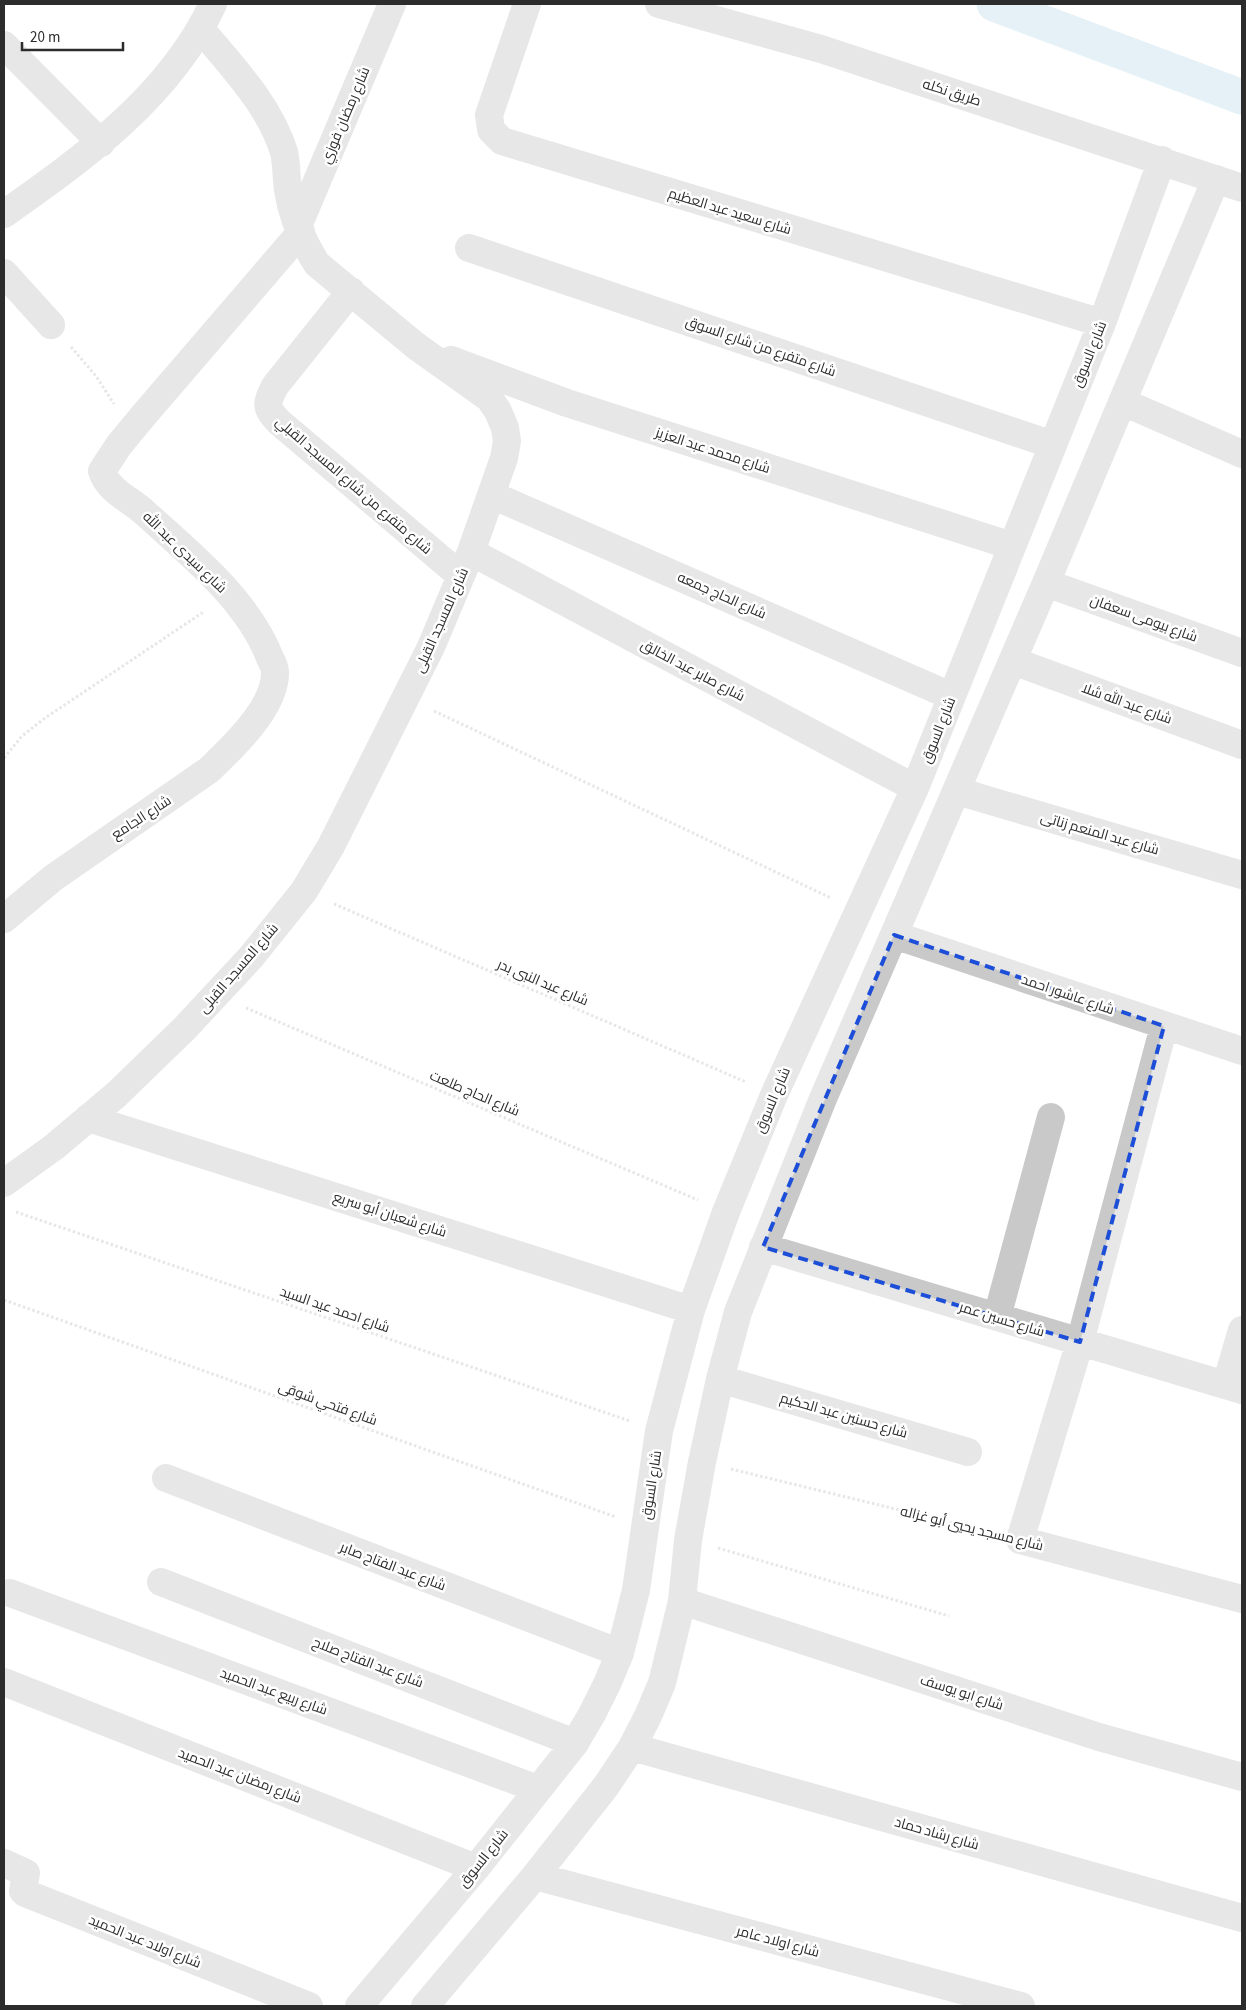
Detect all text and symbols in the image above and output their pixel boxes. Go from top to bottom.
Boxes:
scale bar [22,20,124,52]
text: 20 m [30,27,60,48]
street label: شارع رمضان فوزي [316,64,376,167]
street label: طريق نكله [920,74,983,112]
street label: شارع سعيد عبد العظيم [666,184,794,240]
street label: شارع متفرع من شارع السوق [683,312,839,382]
street label: شارع السوق [1068,318,1112,390]
street label: شارع متفرع من شارع المسجد القبلي [270,412,436,560]
street label: شارع محمد عبد العزيز [652,423,773,479]
street label: شارع سيدى عبد الله [138,507,231,598]
street label: شارع المسجد القبلى [410,565,474,676]
street label: شارع الحاج جمعه [674,567,769,624]
street label: شارع بيومى سعفان [1087,590,1200,648]
street label: شارع صابر عبد الخالق [637,635,748,707]
street label: شارع عبد الله شلا [1079,678,1175,730]
street label: شارع السوق [917,694,961,766]
street label: شارع الجامع [108,791,175,845]
street label: شارع عبد المنعم زناتى [1038,807,1161,860]
street label: شارع المسجد القبلى [194,919,283,1018]
street label: شارع عبد النبى بدر [493,954,591,1011]
street label: شارع عاشور احمد [1019,970,1117,1020]
street label: شارع السوق [750,1064,796,1136]
street label: شارع الحاج طلعت [426,1066,523,1122]
street label: شارع شعبان أبو سريع [330,1187,449,1243]
street label: شارع احمد عيد السيد [277,1282,392,1338]
street label: شارع حسين عمر [956,1297,1047,1342]
street label: شارع فتحي شوقى [275,1377,380,1432]
street label: شارع حسنين عبد الحكيم [778,1388,910,1444]
street label: شارع السوق [637,1449,667,1521]
street label: شارع مسجد يحيي أبو غزاله [898,1502,1045,1556]
street label: شارع عبد الفتاح صابر [336,1537,448,1596]
street label: شارع عبد الفتاح صلاح [309,1633,426,1693]
street label: شارع ربيع عبد الحميد [217,1663,330,1721]
street label: شارع ابو يوسف [917,1670,1006,1716]
street label: شارع رمضان عبد الحميد [175,1743,304,1809]
street label: شارع رشاد حماد [892,1812,981,1856]
street label: شارع السوق [454,1825,513,1892]
street label: شارع اولاد عبد الحميد [85,1910,204,1974]
street label: شارع اولاد عامر [733,1921,822,1963]

